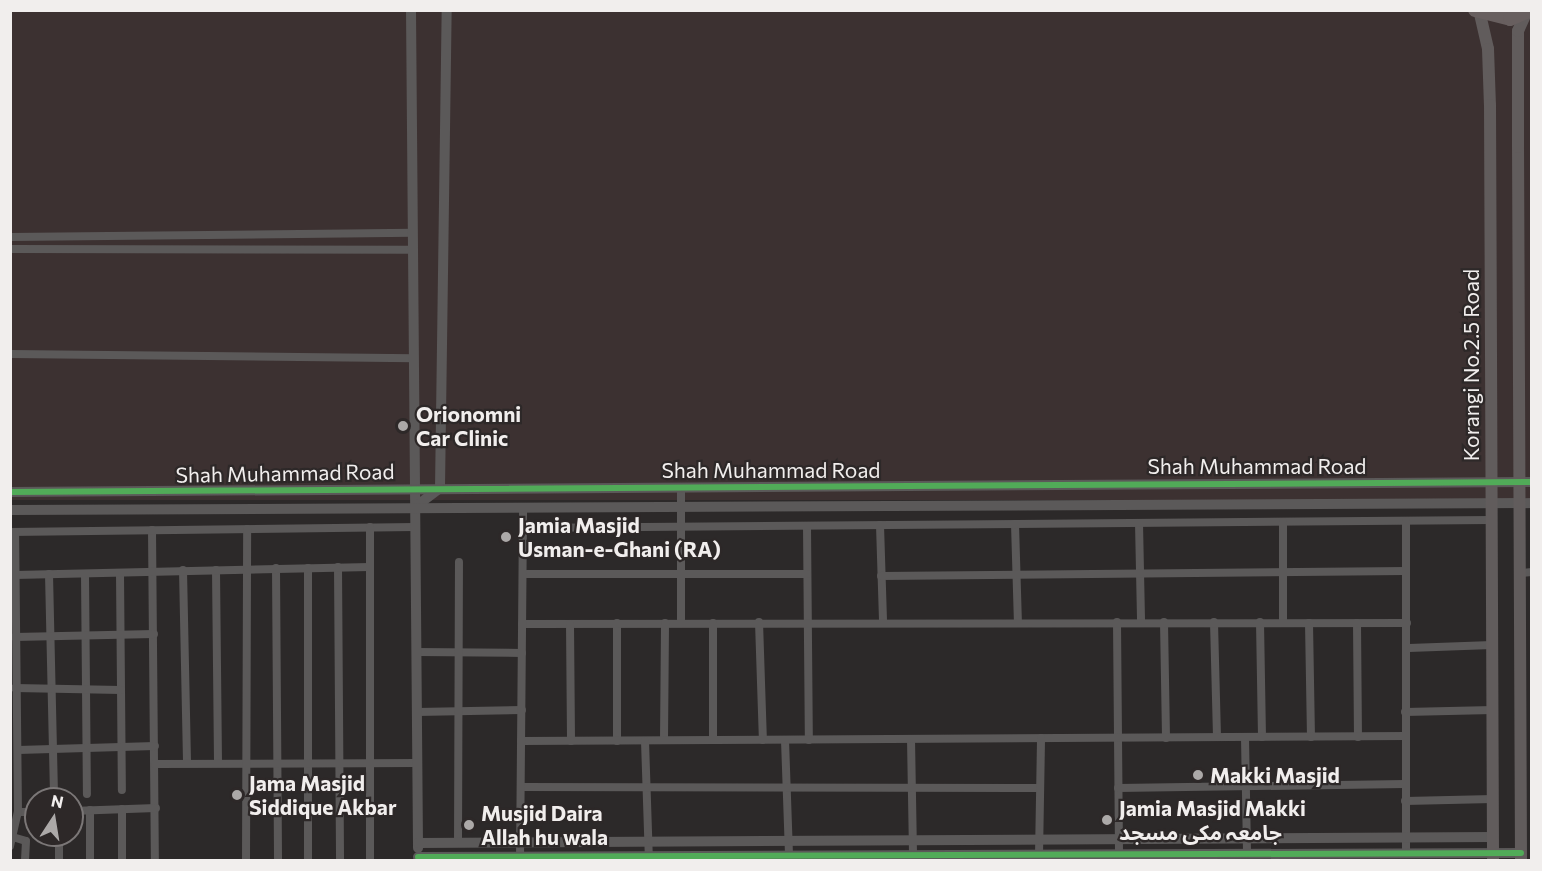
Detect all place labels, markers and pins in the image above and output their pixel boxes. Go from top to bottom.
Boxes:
place label: Orionomni Car Clinic [416,401,521,451]
marker: Orionomni Car Clinic [394,417,412,435]
place label: Jamia Masjid Usman-e-Ghani (RA) [518,512,721,562]
marker: Jamia Masjid Usman-e-Ghani (RA) [499,530,513,544]
place label: Makki Masjid [1210,762,1340,788]
marker: Makki Masjid [1191,768,1205,782]
place label: Jama Masjid Siddique Akbar [249,770,397,820]
marker: Jama Masjid Siddique Akbar [230,788,244,802]
place label: Jamia Masjid Makki جامعہ مکی مسجد [1119,795,1306,845]
place label: Musjid Daira Allah hu wala [481,800,608,850]
marker: Jamia Masjid Makki جامعہ مکی مسجد [1100,813,1114,827]
marker: Musjid Daira Allah hu wala [462,818,476,832]

